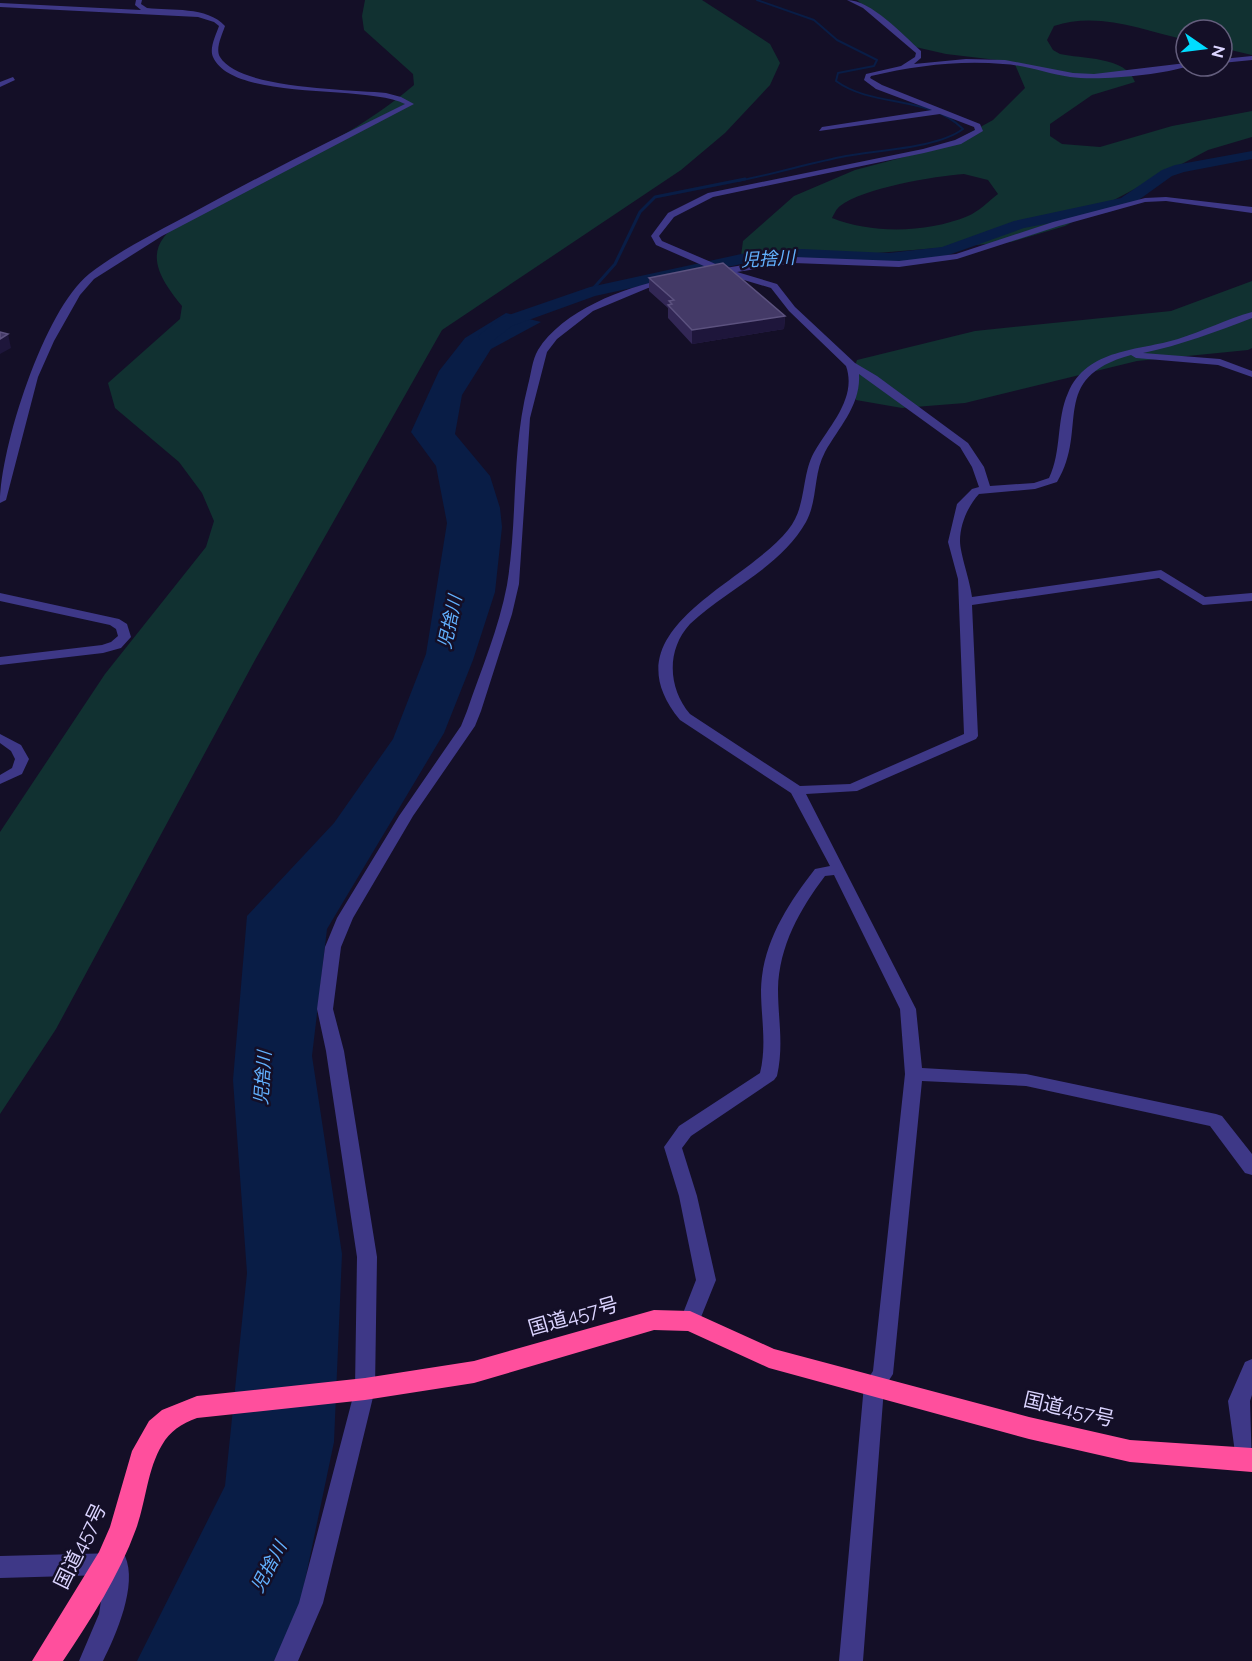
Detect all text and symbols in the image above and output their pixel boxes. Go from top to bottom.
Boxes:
north arrow [1174,18,1234,78]
text: N [1207,43,1229,60]
water label: 児捨川 [740,246,797,270]
water label: 児捨川 [434,591,466,650]
water label: 児捨川 [250,1048,275,1106]
street label: 国道457号 [525,1292,621,1340]
street label: 国道457号 [1021,1387,1117,1431]
street label: 国道457号 [49,1499,111,1593]
water label: 児捨川 [247,1536,291,1596]

